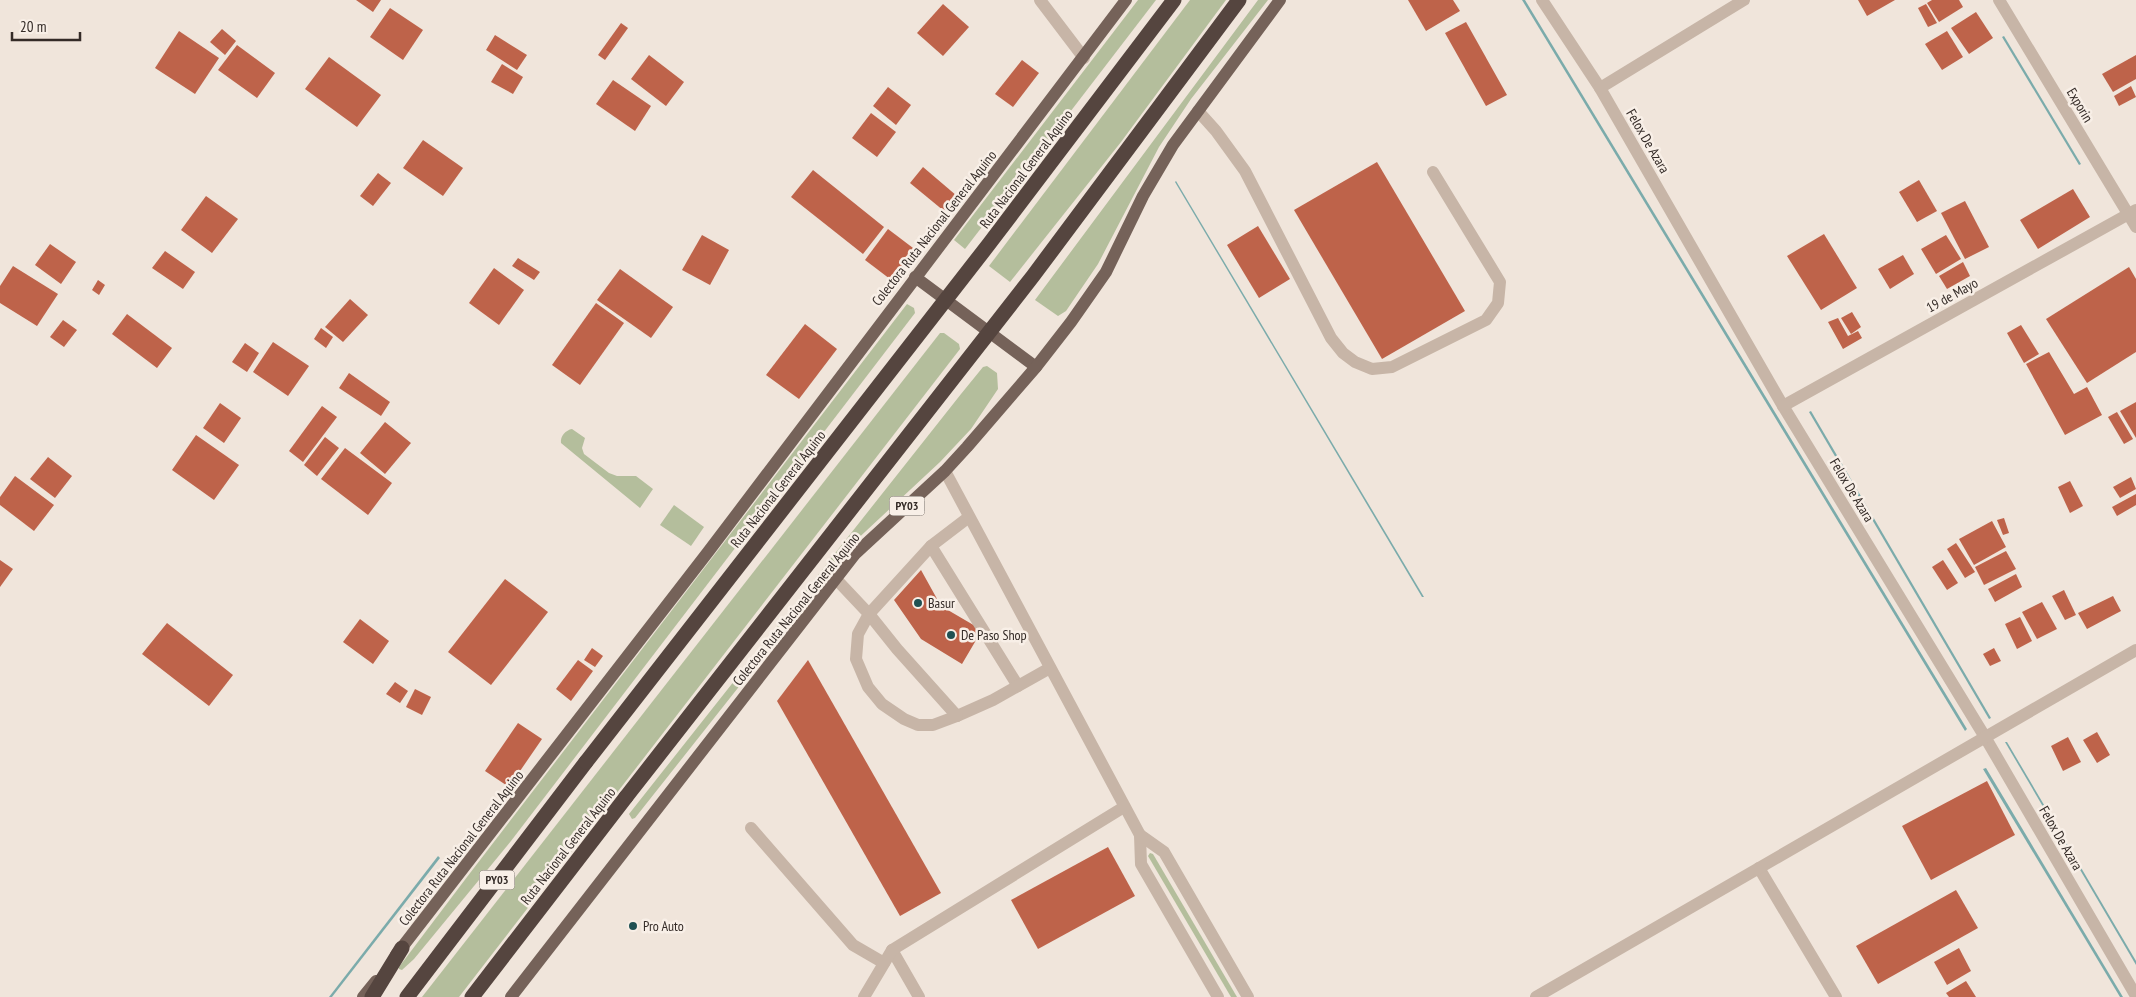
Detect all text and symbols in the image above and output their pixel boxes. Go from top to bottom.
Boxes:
scale bar [12,10,80,42]
text: 20 m [20,17,46,36]
street label: Exporin [2063,85,2097,125]
street label: Ruta Nacional General Aquino [975,106,1077,232]
street label: Felox De Azara [1622,106,1674,176]
street label: Colectora Ruta Nacional General Aquino [868,147,1000,309]
street label: 19 de Mayo [1923,274,1981,316]
street label: Ruta Nacional General Aquino [727,427,829,551]
street label: Felox De Azara [1826,455,1878,525]
road number: PY03 [890,496,924,516]
street label: Colectora Ruta Nacional General Aquino [729,529,863,689]
place label: Basur [928,594,955,612]
marker: Basur [912,597,924,609]
place label: De Paso Shop [961,626,1027,644]
marker: De Paso Shop [945,629,957,641]
street label: Colectora Ruta Nacional General Aquino [395,767,527,929]
street label: Ruta Nacional General Aquino [517,784,619,908]
street label: Felox De Azara [2035,803,2087,873]
road number: PY03 [480,870,514,890]
place label: Pro Auto [643,917,684,935]
marker: Pro Auto [627,920,639,932]

